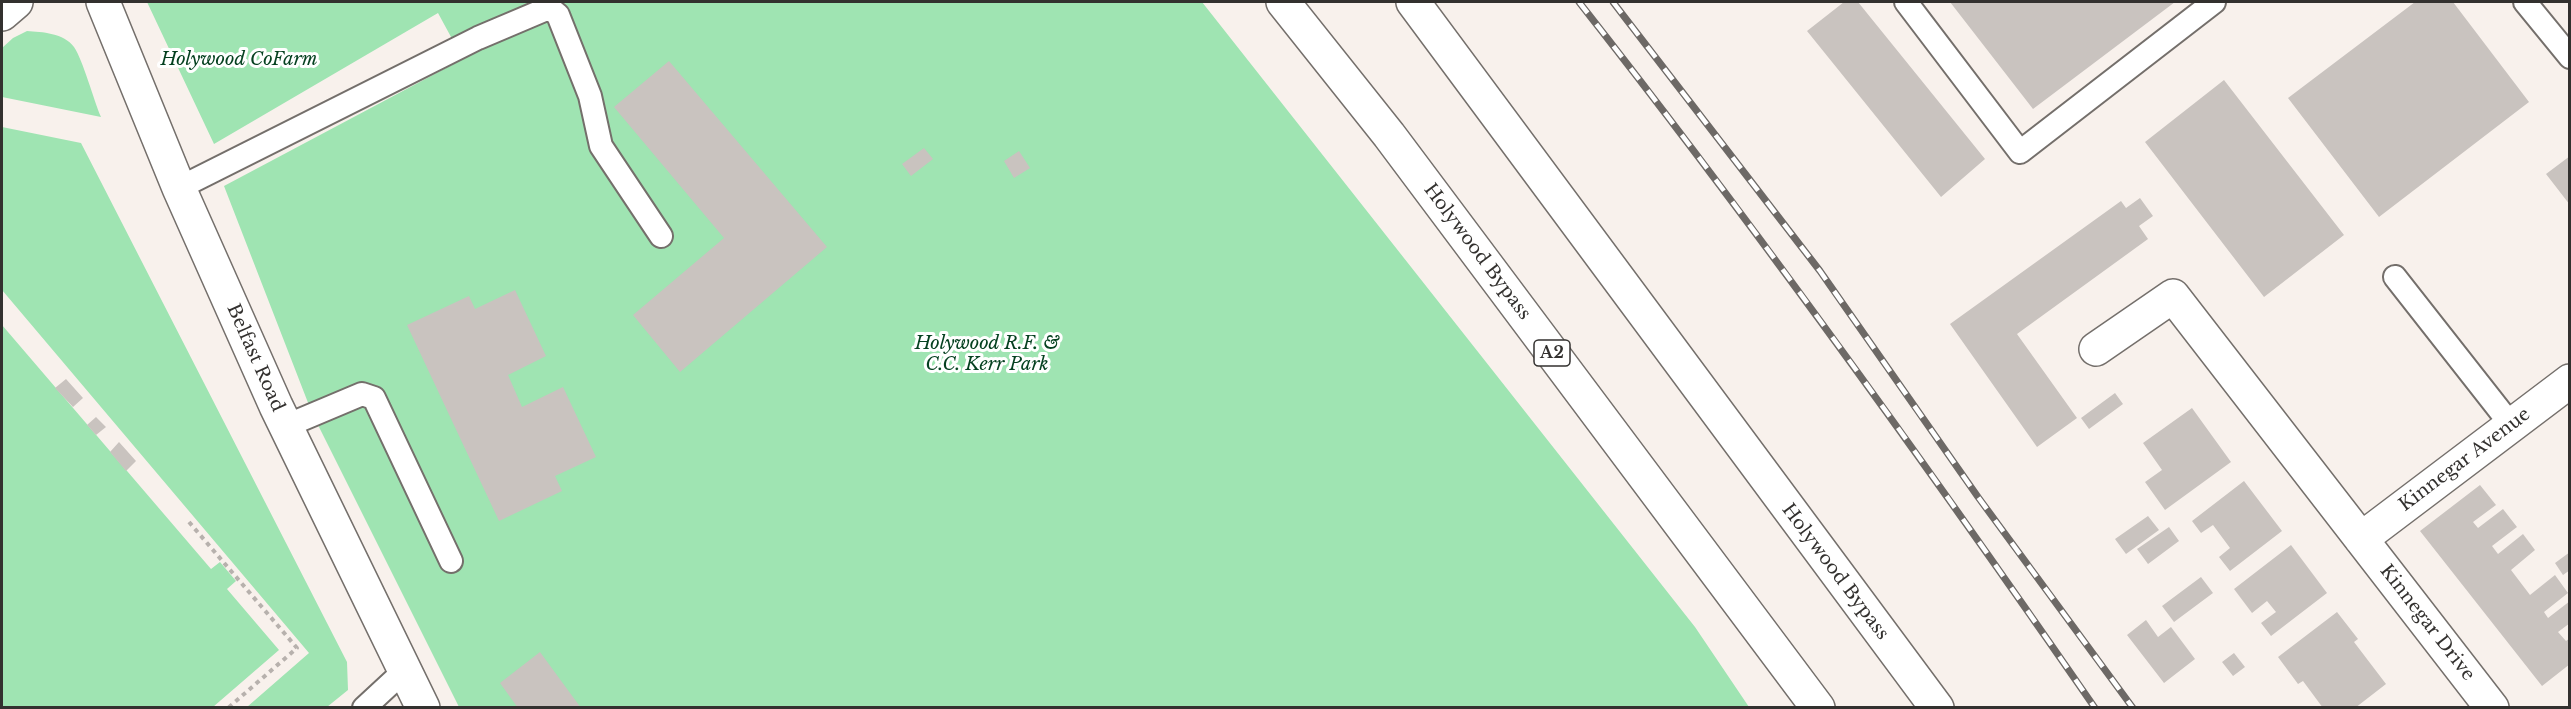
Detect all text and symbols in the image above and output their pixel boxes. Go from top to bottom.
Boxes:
park label: Holywood CoFarm [160,49,318,71]
street label: Holywood Bypass [1419,180,1535,324]
street label: Belfast Road [222,301,288,415]
park label: Holywood R.F. & C.C. Kerr Park [915,333,1059,376]
road number: A2 [1534,340,1570,366]
street label: Kinnegar Avenue [2395,404,2535,516]
street label: Holywood Bypass [1777,500,1893,644]
street label: Kinnegar Drive [2375,561,2479,685]

